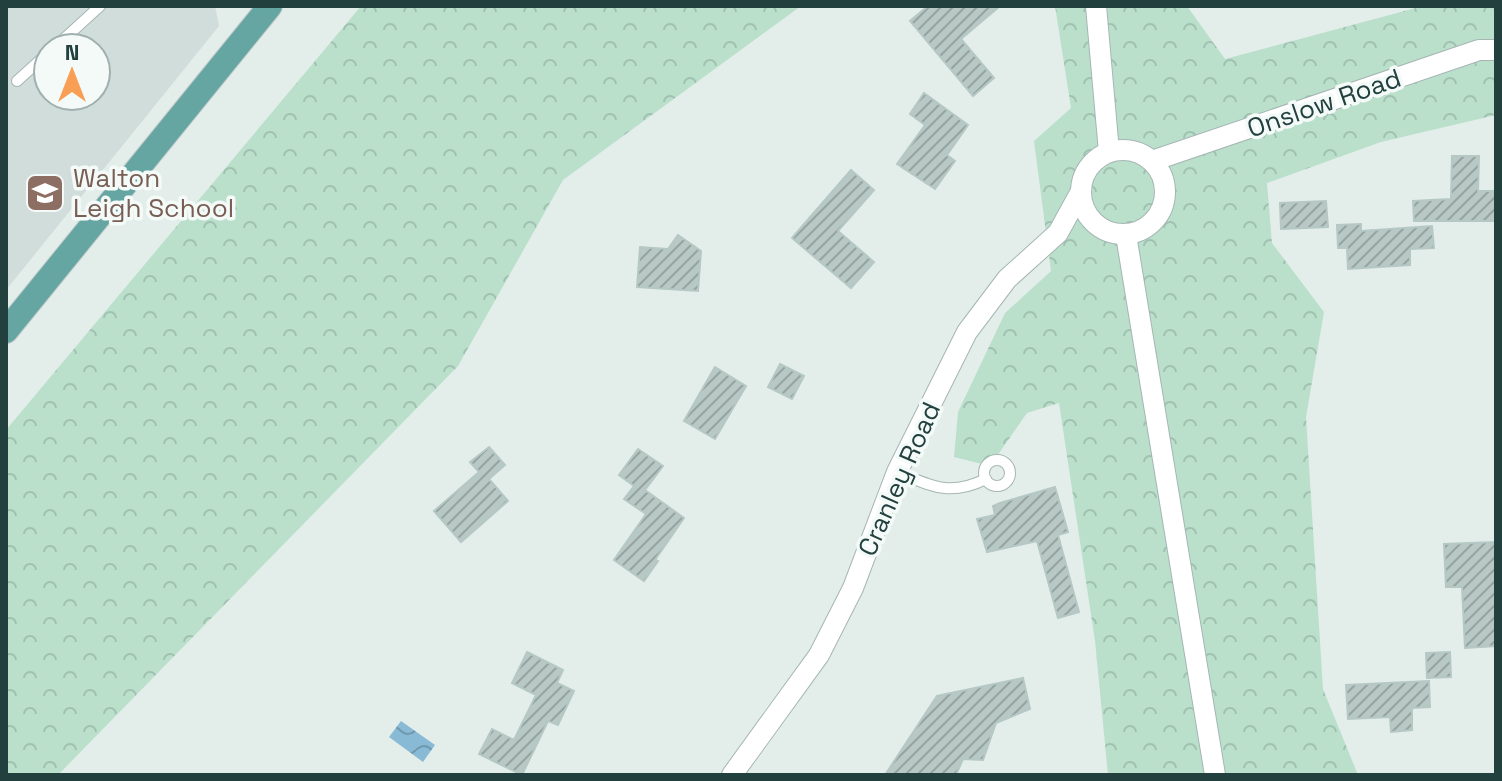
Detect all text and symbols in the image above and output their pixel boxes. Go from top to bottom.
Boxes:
north arrow [32,32,112,112]
text: N [65,38,79,66]
street label: Onslow Road [1243,61,1405,145]
place label: Walton Leigh School [73,161,234,225]
school or university icon: Walton Leigh School [24,172,66,214]
street label: Cranley Road [850,397,948,561]

